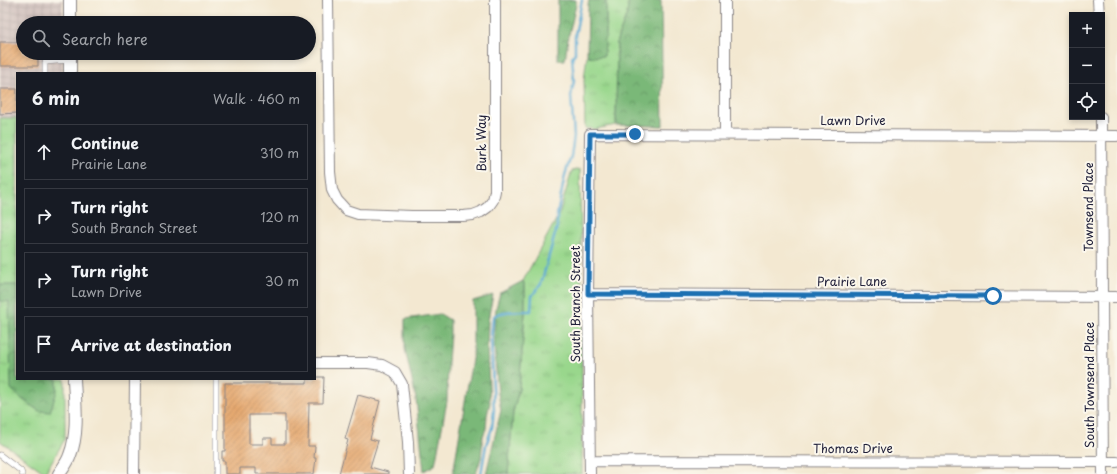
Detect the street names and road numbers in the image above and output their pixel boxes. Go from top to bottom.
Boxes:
street label: Lawn Drive [820,111,886,129]
street label: Burk Way [472,114,490,172]
street label: Townsend Place [1079,162,1097,252]
street label: South Branch Street [566,246,584,362]
street label: Prairie Lane [817,272,887,290]
street label: South Townsend Place [1080,322,1098,448]
street label: Thomas Drive [813,439,893,457]

